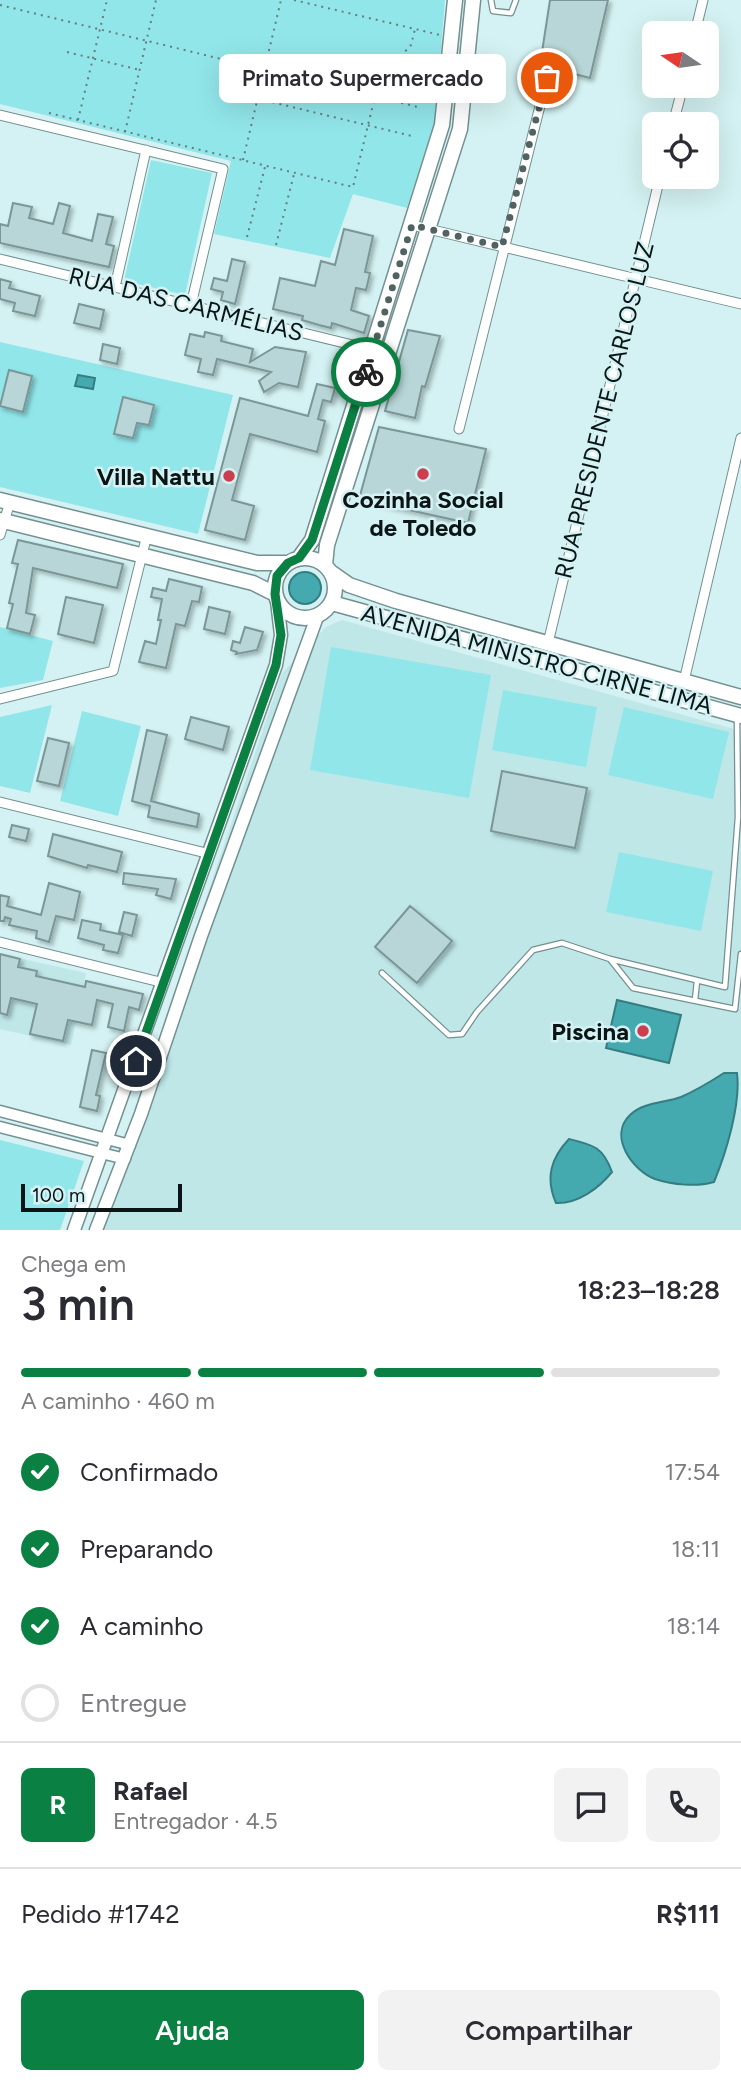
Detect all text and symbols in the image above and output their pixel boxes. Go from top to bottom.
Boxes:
north arrow [642,21,719,98]
map controls [642,21,719,189]
pin [517,48,577,108]
callout: Primato Supermercado [218,54,505,102]
icon: bag [528,59,566,97]
text: Primato Supermercado [242,64,483,92]
button: locate [642,112,719,189]
street label: RUA PRESIDENTE CARLOS LUZ [548,239,660,581]
street label: RUA DAS CARMÉLIAS [66,261,306,347]
courier [331,337,401,407]
icon: bike [347,353,385,391]
place label: Villa Nattu [97,462,215,491]
marker: Cozinha Social de Toledo [415,466,431,482]
marker: Villa Nattu [221,468,237,484]
place label: Cozinha Social de Toledo [342,485,504,542]
street label: AVENIDA MINISTRO CIRNE LIMA [358,598,716,720]
place label: Piscina [551,1017,629,1046]
marker: Piscina [635,1023,651,1039]
pin [106,1031,166,1091]
icon: home [117,1042,155,1080]
scale bar [21,1181,182,1213]
text: 100 m [32,1184,85,1207]
text: Chega em [21,1250,126,1278]
text: 18:23–18:28 [577,1274,720,1306]
text: 3 min [21,1276,135,1332]
text: A caminho · 460 m [21,1387,215,1415]
icon: check [21,1453,59,1491]
text: Confirmado [80,1456,218,1488]
text: 17:54 [665,1458,720,1486]
icon: check [21,1530,59,1568]
text: Preparando [80,1533,213,1565]
text: 18:11 [672,1535,720,1563]
icon: check [21,1607,59,1645]
text: A caminho [80,1610,204,1642]
text: 18:14 [667,1612,720,1640]
text: Entregue [80,1687,187,1719]
button: chat [554,1768,628,1842]
button: phone [646,1768,720,1842]
text: Rafael [113,1775,188,1807]
text: R [50,1789,66,1821]
text: Entregador · 4.5 [113,1807,278,1835]
text: Pedido #1742 [21,1898,180,1930]
text: R$111 [656,1898,720,1930]
button: Ajuda [21,1990,364,2070]
button: Compartilhar [378,1990,720,2070]

